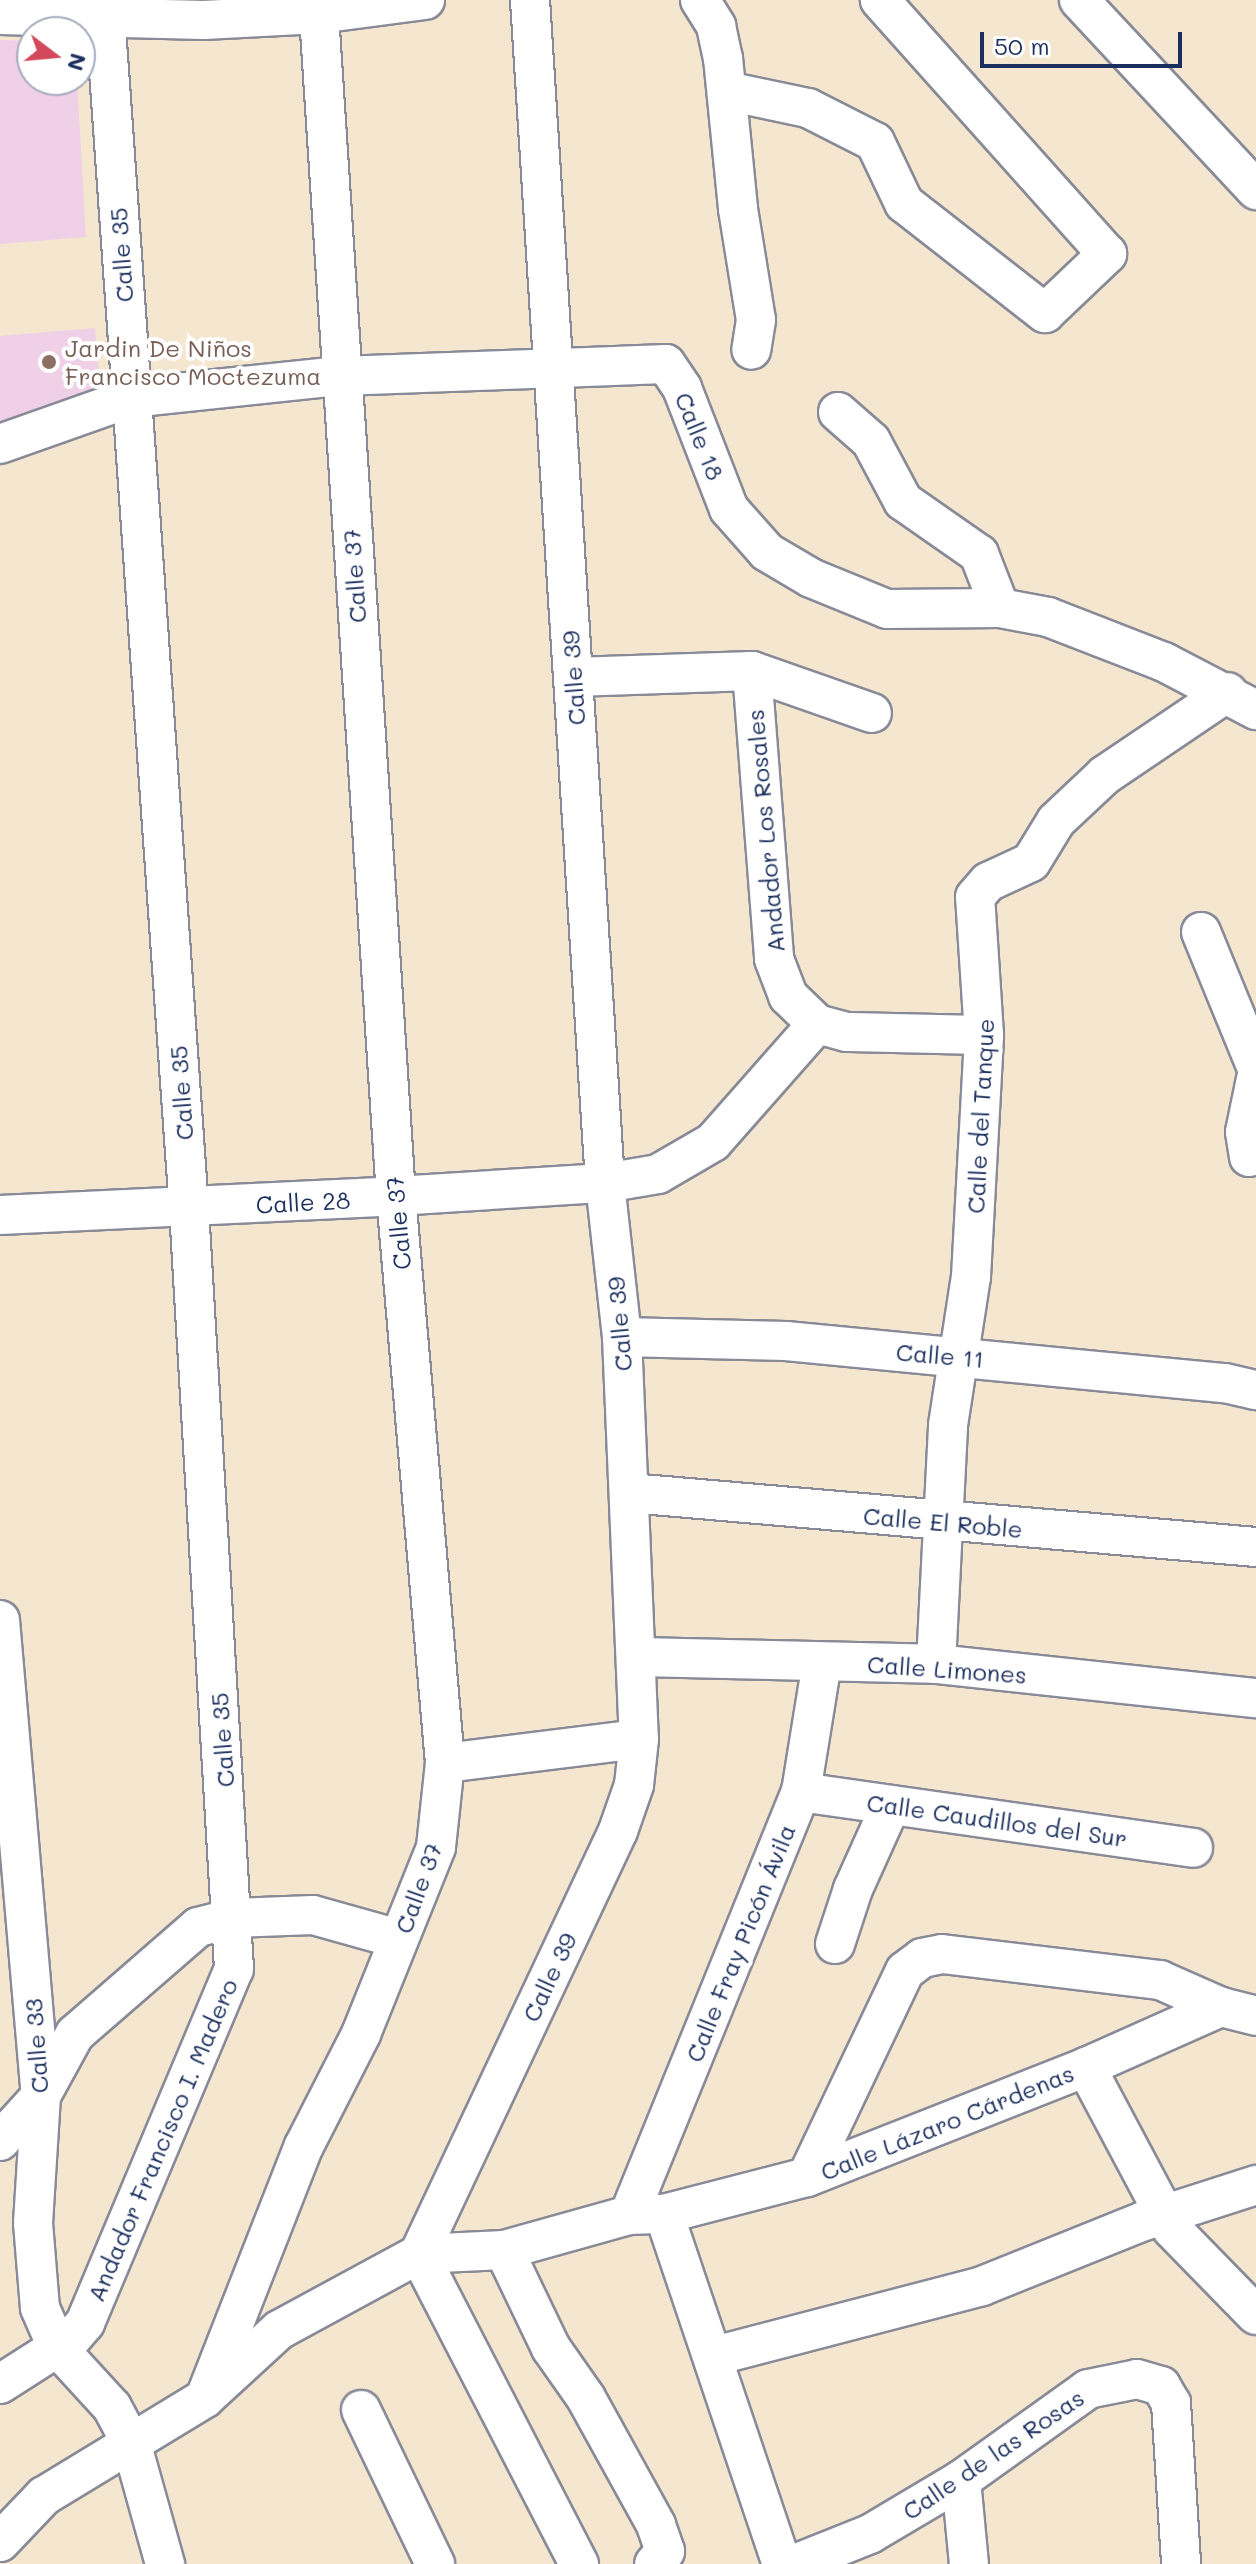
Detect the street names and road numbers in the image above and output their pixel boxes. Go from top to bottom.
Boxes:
street label: Calle 35 [103,207,139,303]
street label: Calle 18 [669,388,731,484]
street label: Calle 37 [336,528,372,624]
street label: Calle 39 [555,630,591,726]
street label: Andador Los Rosales [740,708,790,954]
street label: Calle del Tanque [961,1018,999,1214]
street label: Calle 35 [163,1045,199,1141]
street label: Calle 37 [380,1175,416,1271]
street label: Calle 28 [255,1185,351,1219]
street label: Calle 39 [601,1275,637,1373]
street label: Calle 11 [895,1337,985,1373]
street label: Calle El Roble [862,1501,1024,1543]
street label: Calle Limones [866,1649,1028,1689]
street label: Calle 35 [204,1692,240,1788]
street label: Calle Caudillos del Sur [865,1787,1129,1853]
street label: Calle Fray Picón Ávila [679,1820,801,2066]
street label: Calle 37 [388,1839,448,1937]
street label: Calle 39 [516,1928,582,2026]
street label: Andador Francisco I. Madero [81,1974,243,2306]
street label: Calle 33 [18,1998,54,2094]
street label: Calle Lázaro Cárdenas [816,2058,1078,2186]
street label: Calle de las Rosas [897,2383,1089,2525]

